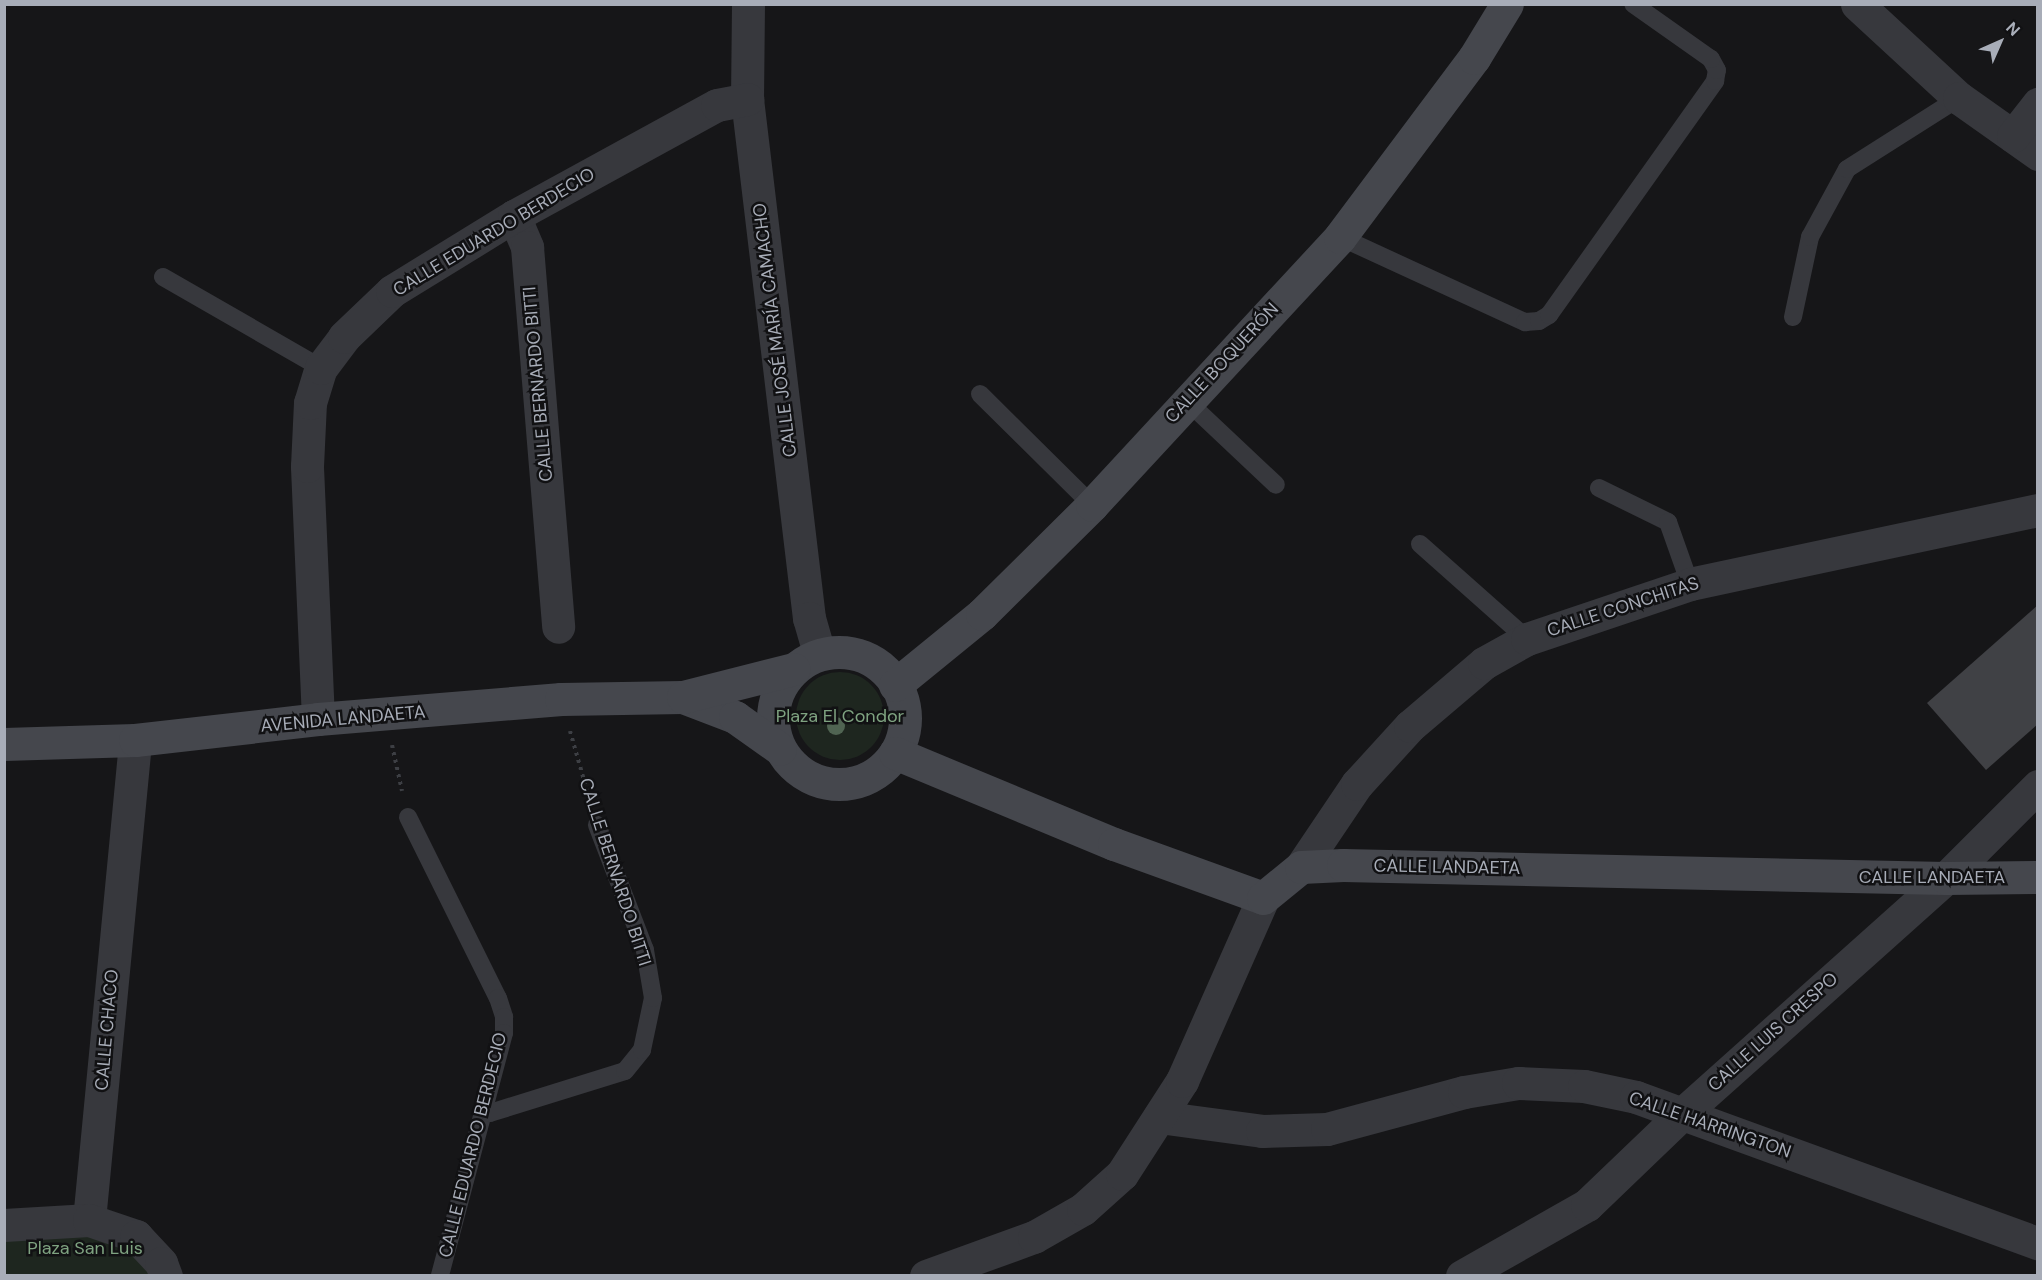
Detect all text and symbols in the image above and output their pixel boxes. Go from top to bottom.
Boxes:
north arrow [1970,12,2030,72]
text: N [2002,17,2025,40]
street label: CALLE EDUARDO BERDECIO [389,163,599,301]
street label: CALLE JOSÉ MARÍA CAMACHO [749,202,801,458]
street label: CALLE BERNARDO BITTI [519,286,557,482]
street label: CALLE BOQUERÓN [1161,299,1283,427]
street label: CALLE CONCHITAS [1544,572,1702,642]
street label: AVENIDA LANDAETA [260,701,426,737]
park label: Plaza El Condor [776,705,904,727]
street label: CALLE BERNARDO BITTI [574,776,656,968]
street label: CALLE LANDAETA [1374,855,1520,879]
street label: CALLE LANDAETA [1859,866,2005,888]
street label: CALLE CHACO [91,968,123,1092]
street label: CALLE LUIS CRESPO [1704,968,1842,1096]
street label: CALLE EDUARDO BERDECIO [435,1030,511,1260]
street label: CALLE HARRINGTON [1626,1087,1794,1163]
park label: Plaza San Luis [27,1237,143,1259]

